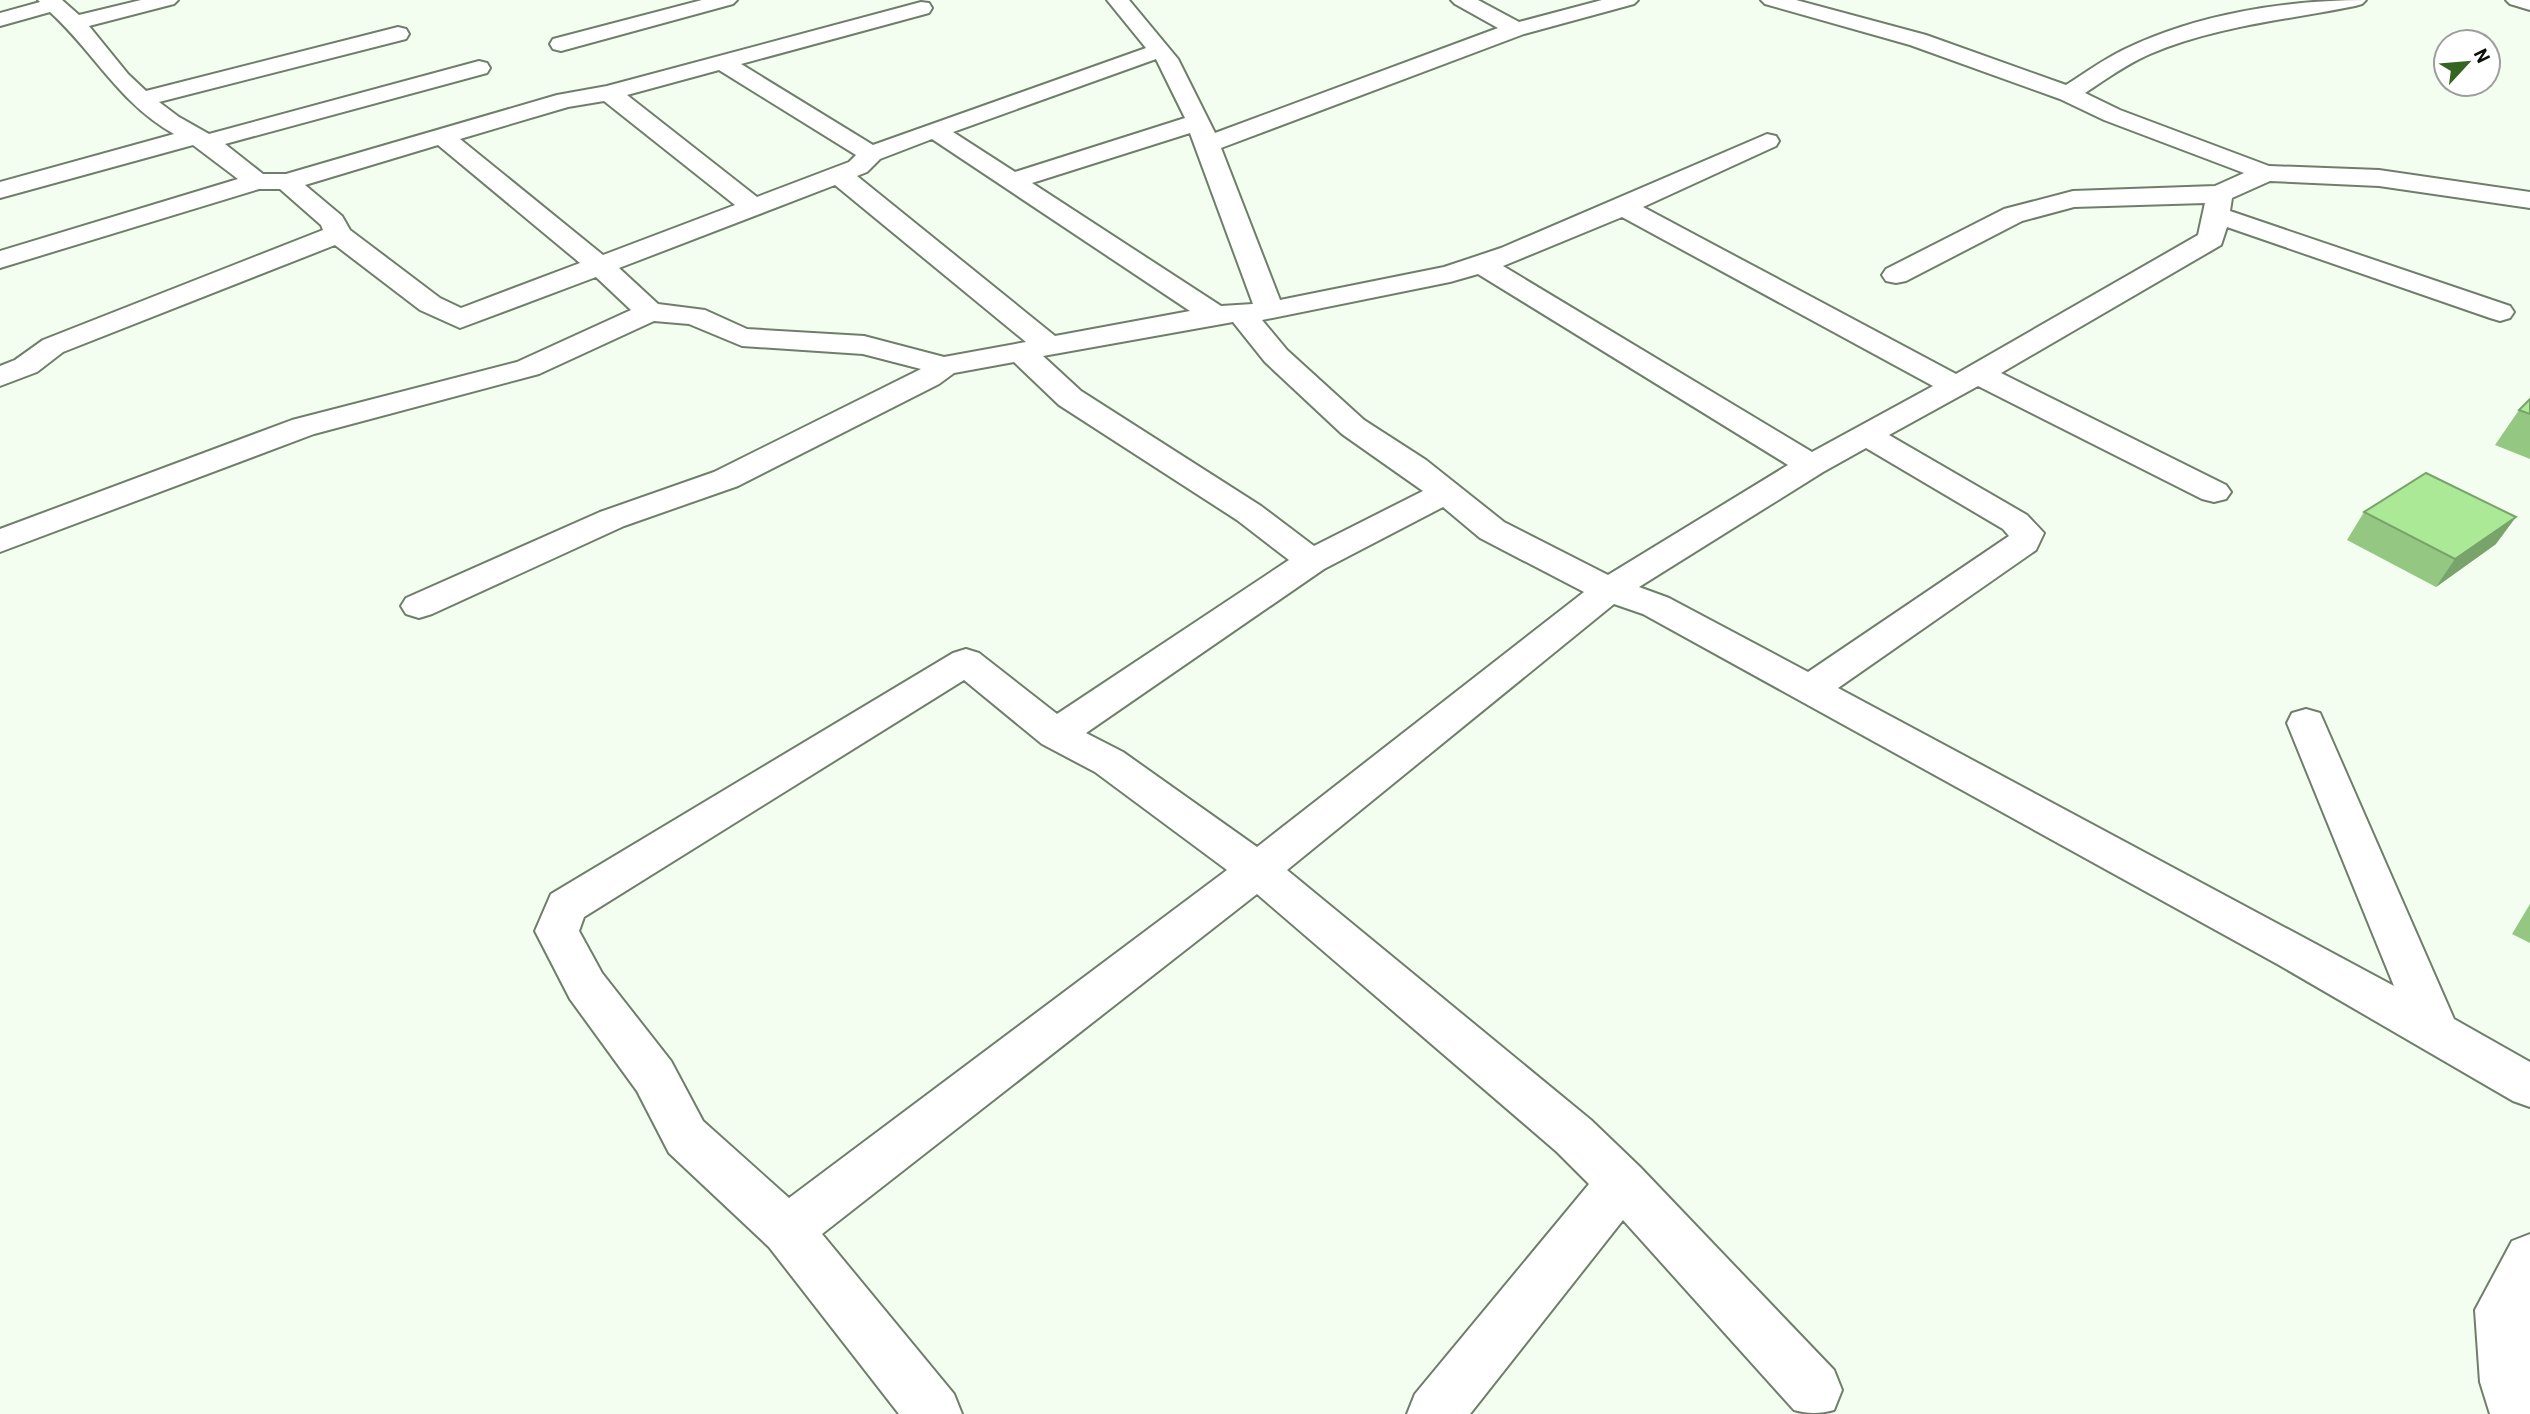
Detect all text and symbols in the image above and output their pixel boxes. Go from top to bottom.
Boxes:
north arrow [2432,28,2502,98]
text: N [2470,45,2496,66]

